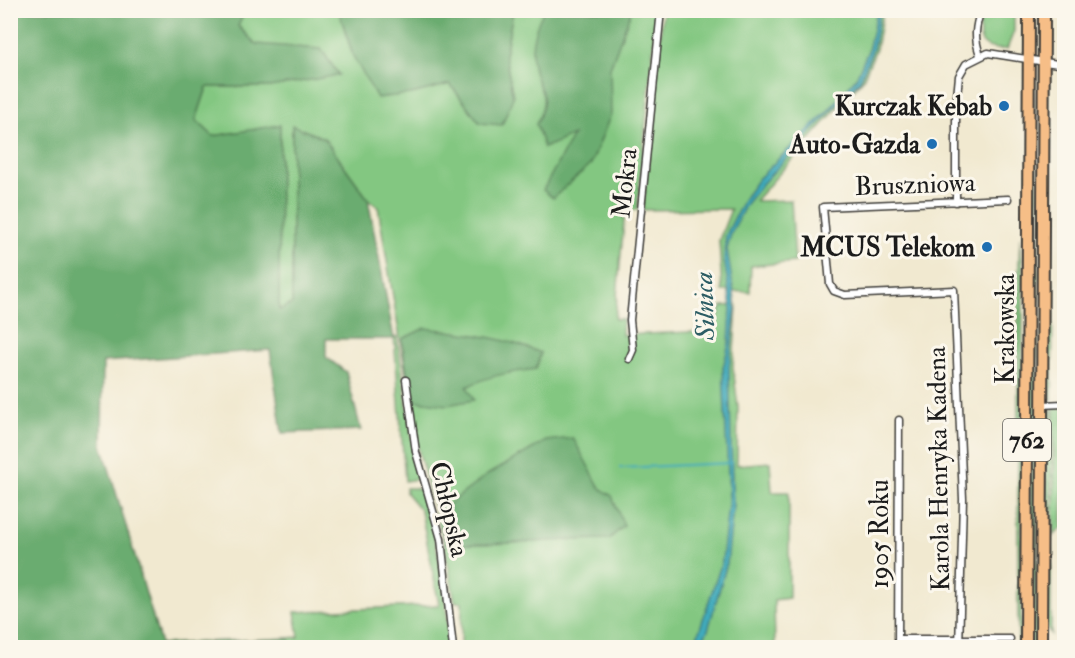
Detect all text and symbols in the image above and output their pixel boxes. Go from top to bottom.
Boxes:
place label: Kurczak Kebab [835,91,992,123]
marker: Kurczak Kebab [997,99,1011,113]
place label: Auto-Gazda [789,129,921,161]
marker: Auto-Gazda [925,137,939,151]
street label: Mokra [605,146,645,220]
street label: Bruszniowa [854,167,976,203]
place label: MCUS Telekom [799,232,976,264]
marker: MCUS Telekom [980,240,994,254]
water label: Silnica [687,271,722,342]
street label: Krakowska [990,273,1022,384]
street label: Karola Henryka Kadena [921,346,957,592]
road number: 762 [1003,419,1051,461]
street label: Chłopska [422,459,476,560]
street label: 1905 Roku [864,479,896,589]

